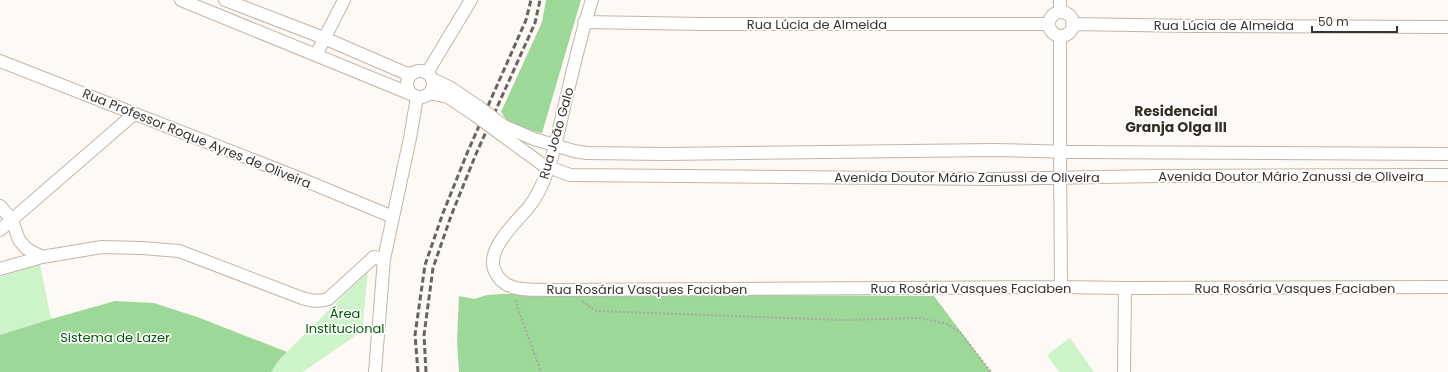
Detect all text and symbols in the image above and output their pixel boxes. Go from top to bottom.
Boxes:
scale bar [1312,8,1397,34]
text: 50 m [1318,13,1349,30]
street label: Rua Lúcia de Almeida [747,15,887,34]
street label: Rua Lúcia de Almeida [1154,16,1294,35]
street label: Rua Professor Roque Ayres de Oliveira [80,84,314,193]
street label: Rua João Galo [534,85,579,181]
district label: Residencial Granja Olga III [1125,101,1227,137]
street label: Avenida Doutor Mário Zanussi de Oliveira [1158,167,1424,186]
street label: Avenida Doutor Mário Zanussi de Oliveira [834,168,1100,187]
street label: Rua Rosária Vasques Faciaben [871,279,1071,298]
street label: Rua Rosária Vasques Faciaben [1195,279,1395,298]
street label: Rua Rosária Vasques Faciaben [547,280,747,299]
park label: Área Institucional [305,304,385,338]
park label: Sistema de Lazer [60,328,170,347]

